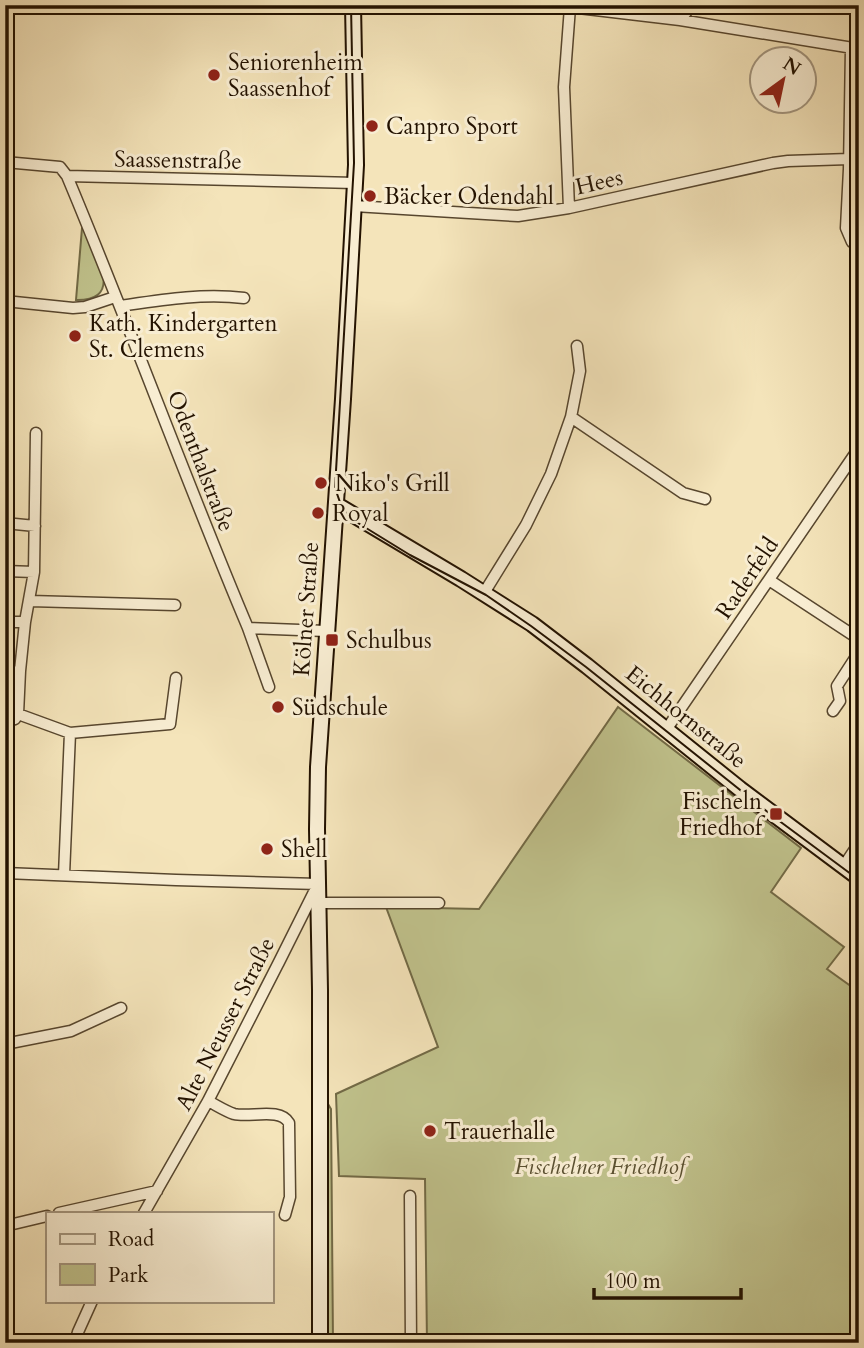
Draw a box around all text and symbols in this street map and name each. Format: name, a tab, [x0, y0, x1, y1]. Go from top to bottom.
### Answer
north arrow	[748, 46, 818, 116]
place label: Seniorenheim Saassenhof	[228, 47, 363, 104]
text: N	[778, 51, 806, 82]
marker: Seniorenheim Saassenhof	[206, 67, 222, 83]
place label: Canpro Sport	[386, 111, 518, 142]
marker: Canpro Sport	[364, 118, 380, 134]
street label: Saassenstraße	[114, 143, 242, 177]
street label: Hees	[572, 162, 626, 202]
place label: Bäcker Odendahl	[384, 181, 554, 212]
marker: Bäcker Odendahl	[362, 188, 378, 204]
place label: Kath. Kindergarten St. Clemens	[89, 308, 278, 365]
marker: Kath. Kindergarten St. Clemens	[67, 328, 83, 344]
street label: Odenthalstraße	[160, 386, 242, 536]
place label: Niko's Grill	[335, 468, 450, 499]
marker: Niko's Grill	[313, 475, 329, 491]
place label: Royal	[332, 498, 388, 529]
marker: Royal	[310, 505, 326, 521]
street label: Raderfeld	[708, 530, 786, 625]
street label: Kölner Straße	[286, 541, 326, 677]
place label: Schulbus	[346, 625, 432, 656]
marker: Schulbus	[324, 632, 340, 648]
street label: Eichhornstraße	[619, 658, 753, 776]
place label: Südschule	[292, 692, 388, 723]
marker: Südschule	[270, 699, 286, 715]
place label: Fischeln Friedhof	[679, 786, 766, 843]
marker: Fischeln Friedhof	[768, 806, 784, 822]
place label: Shell	[281, 834, 327, 865]
marker: Shell	[259, 841, 275, 857]
street label: Alte Neusser Straße	[168, 932, 282, 1116]
place label: Trauerhalle	[444, 1116, 555, 1147]
marker: Trauerhalle	[422, 1123, 438, 1139]
park label: Fischelner Friedhof	[514, 1151, 691, 1182]
legend	[46, 1212, 273, 1302]
text: Road	[108, 1225, 154, 1254]
scale bar	[594, 1257, 742, 1301]
text: Park	[108, 1261, 149, 1290]
text: 100 m	[605, 1267, 661, 1296]

